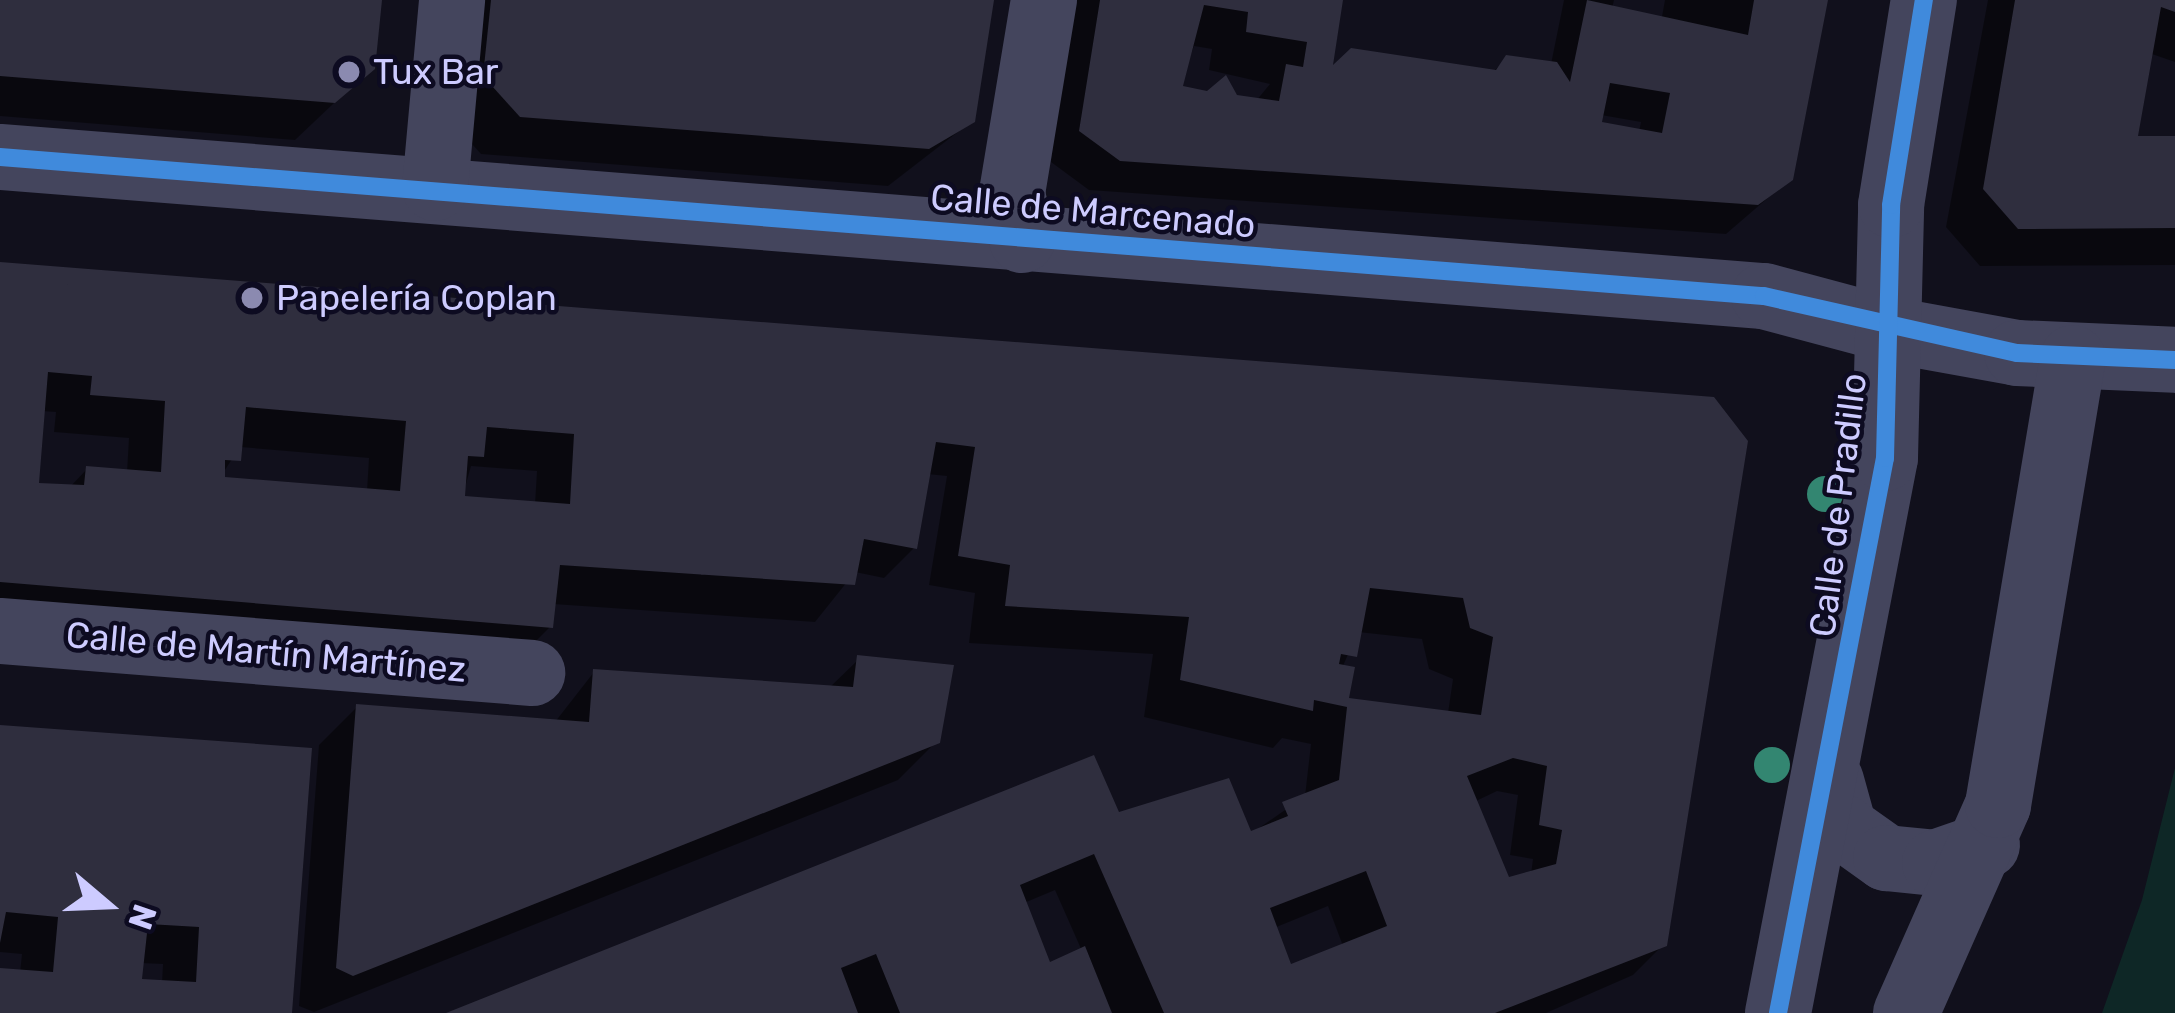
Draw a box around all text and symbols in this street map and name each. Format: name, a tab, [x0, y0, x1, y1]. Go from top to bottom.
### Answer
place label: Tux Bar	[373, 50, 498, 94]
marker: Tux Bar	[336, 59, 362, 85]
street label: Calle de Marcenado	[929, 175, 1257, 247]
place label: Papelería Coplan	[276, 276, 557, 320]
marker: Papelería Coplan	[239, 285, 265, 311]
street label: Calle de Pradillo	[1800, 371, 1876, 639]
street label: Calle de Martín Martínez	[64, 613, 468, 691]
north arrow	[48, 845, 168, 965]
text: N	[120, 899, 165, 934]

